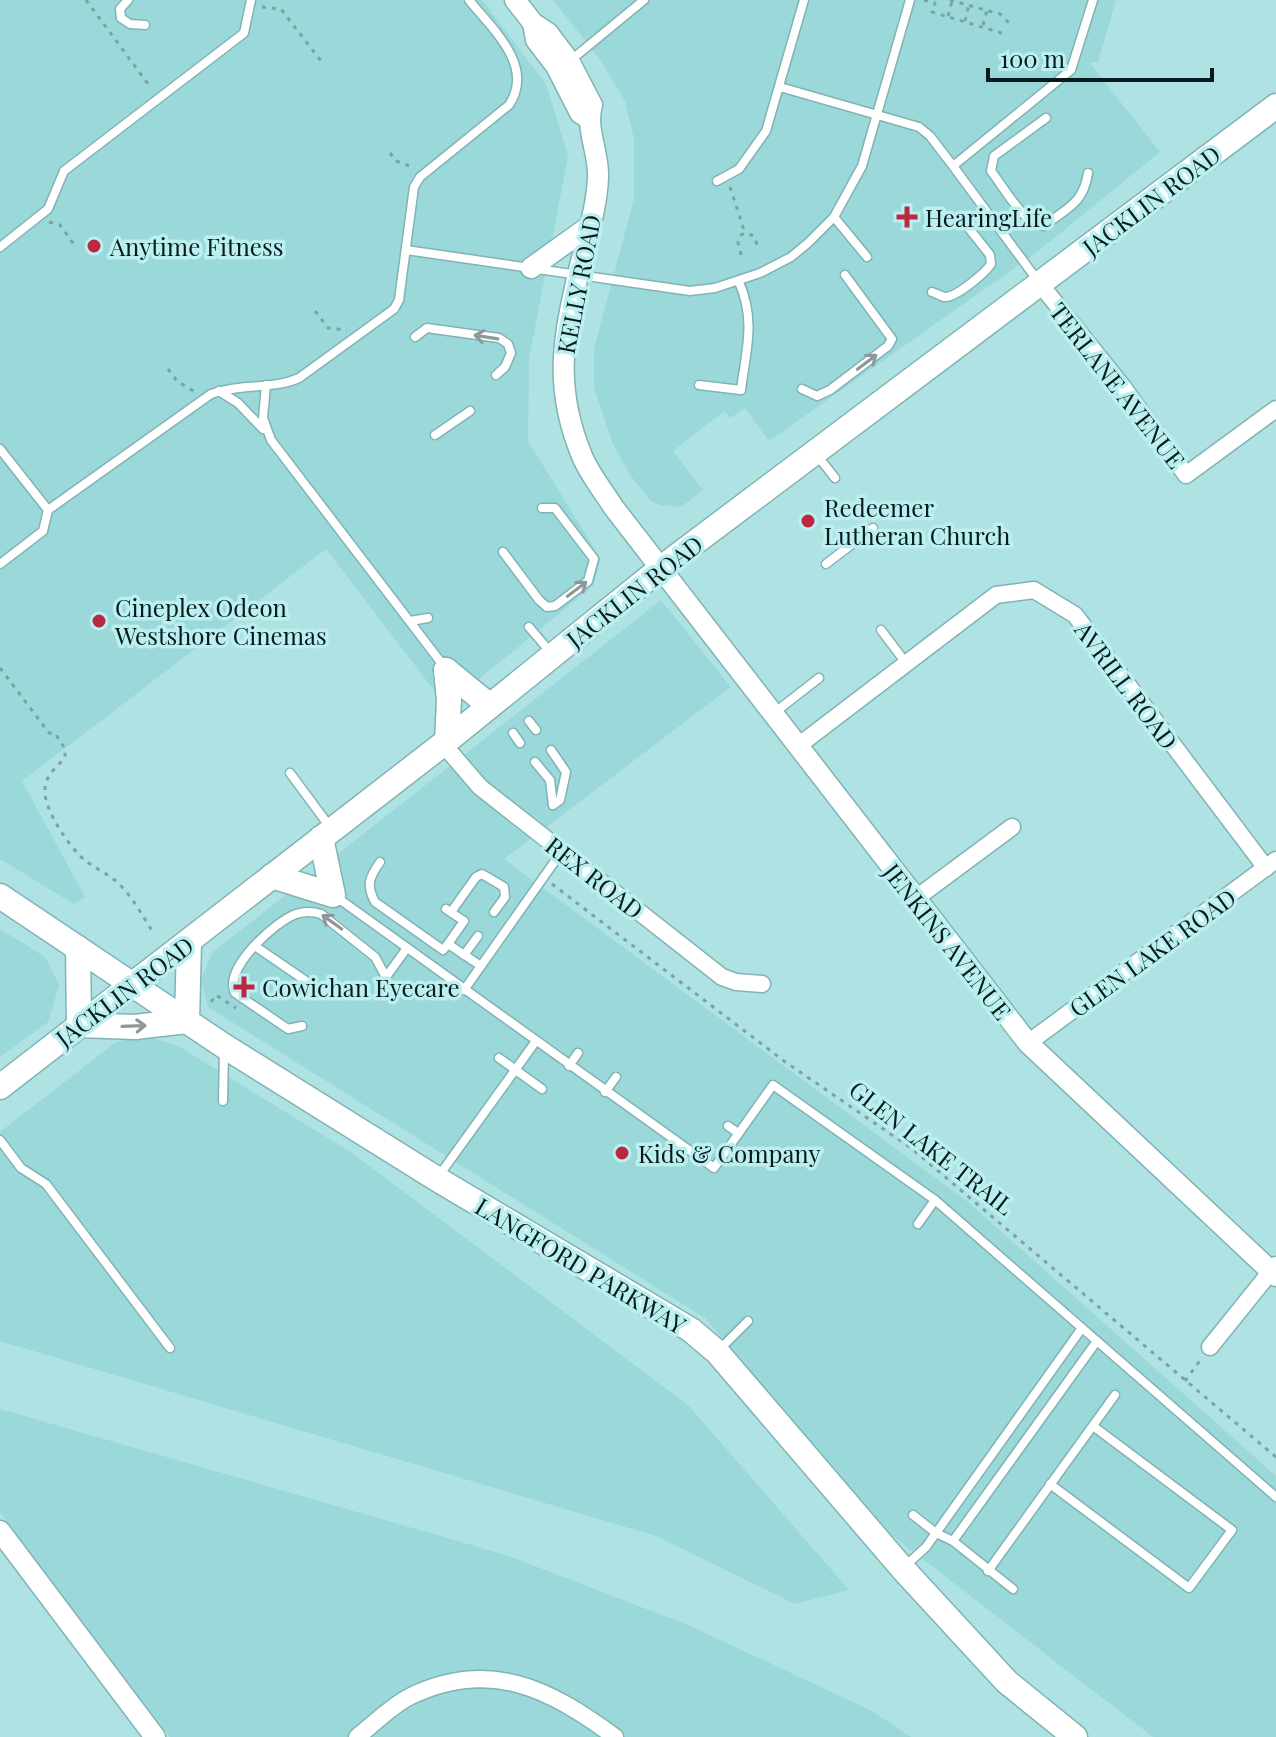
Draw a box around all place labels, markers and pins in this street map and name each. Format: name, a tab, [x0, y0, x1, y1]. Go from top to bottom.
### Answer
place label: HearingLife	[925, 201, 1052, 233]
marker: HearingLife	[896, 206, 918, 228]
place label: Anytime Fitness	[109, 230, 283, 262]
marker: Anytime Fitness	[85, 237, 103, 255]
place label: Redeemer Lutheran Church	[824, 491, 1010, 551]
marker: Redeemer Lutheran Church	[799, 512, 817, 530]
place label: Cineplex Odeon Westshore Cinemas	[114, 591, 327, 651]
marker: Cineplex Odeon Westshore Cinemas	[90, 612, 108, 630]
place label: Cowichan Eyecare	[262, 971, 460, 1003]
marker: Cowichan Eyecare	[233, 976, 255, 998]
place label: Kids & Company	[638, 1137, 821, 1169]
marker: Kids & Company	[613, 1144, 631, 1162]

